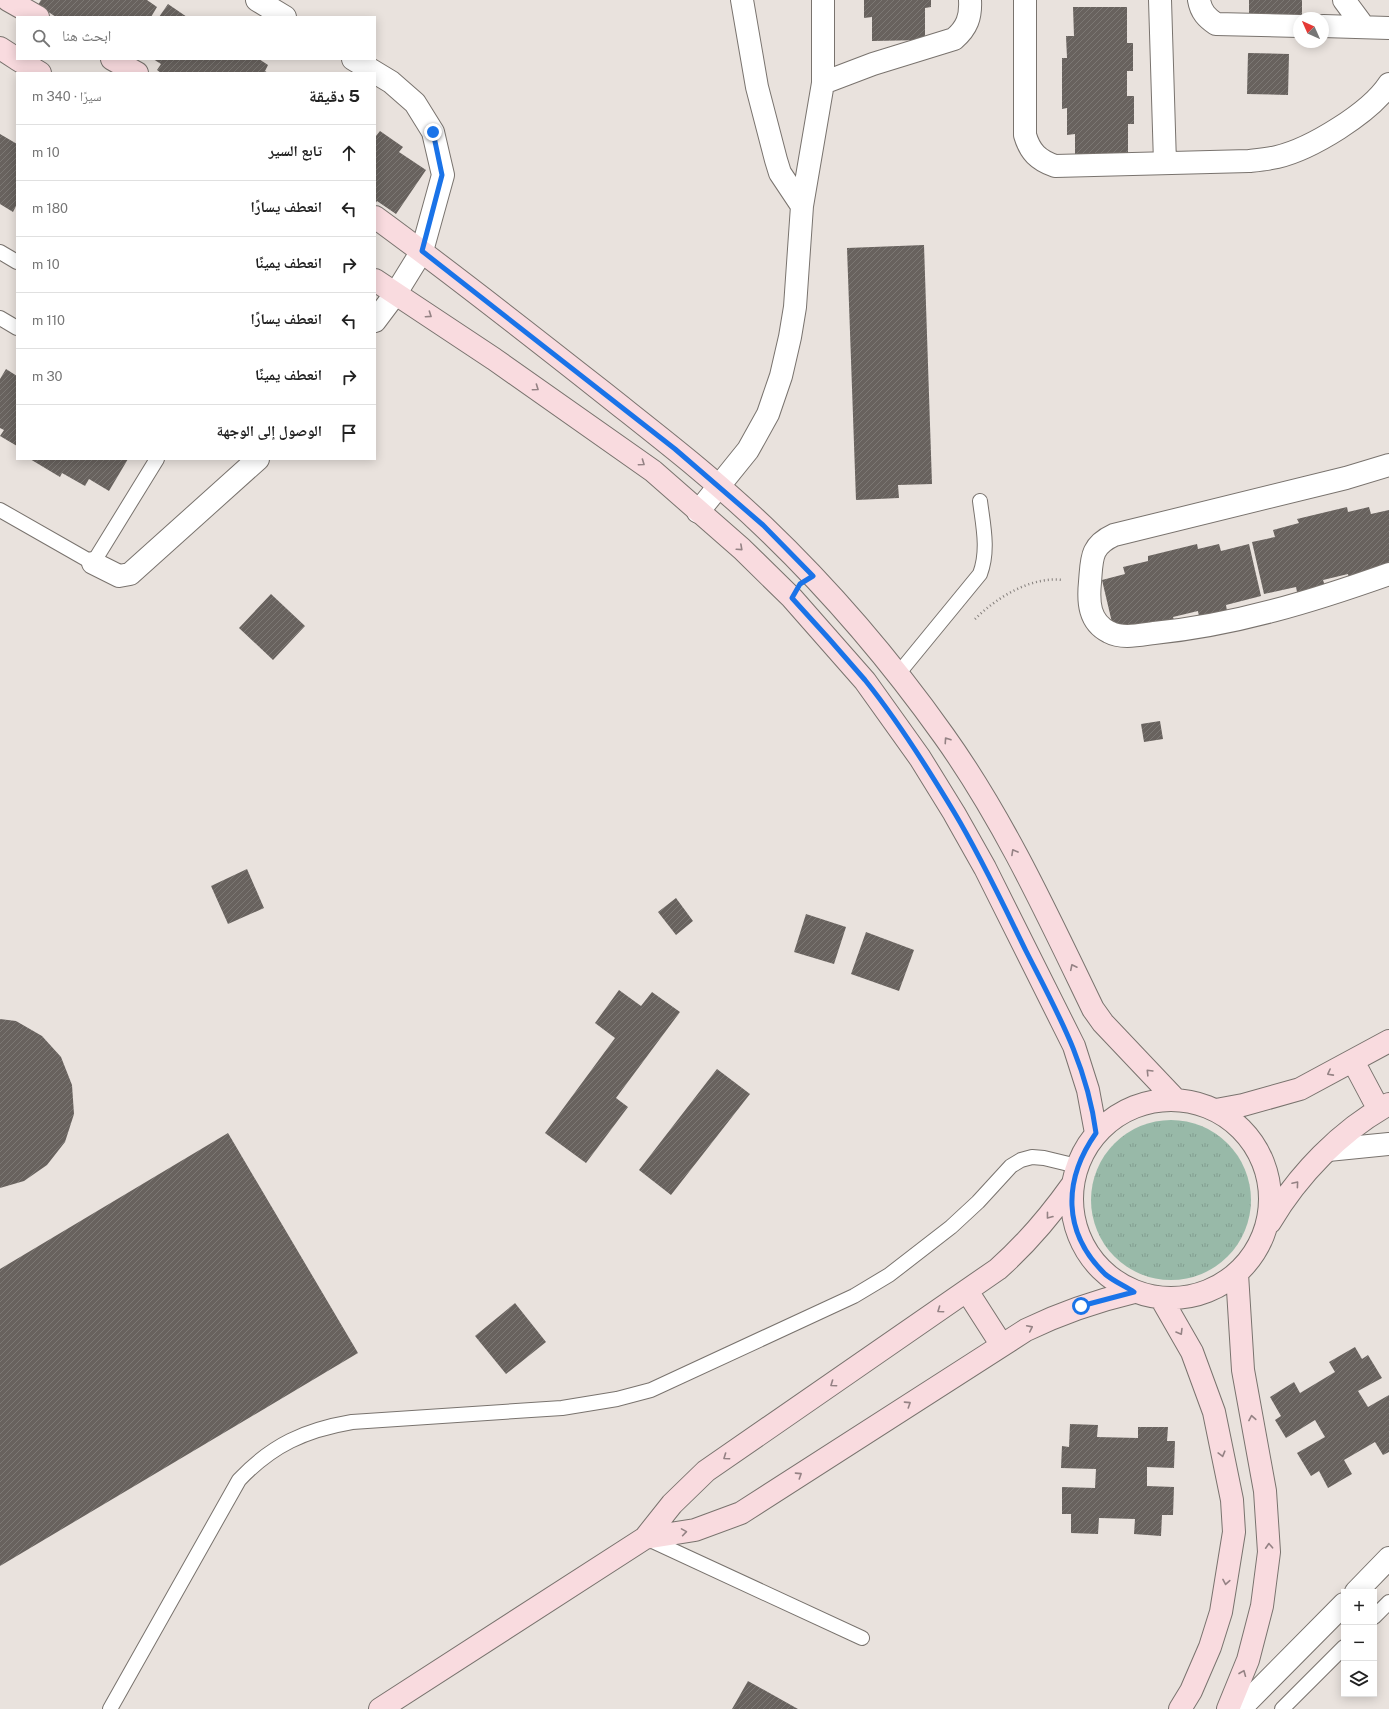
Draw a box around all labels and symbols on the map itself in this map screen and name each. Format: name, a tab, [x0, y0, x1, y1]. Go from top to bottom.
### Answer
north arrow	[1293, 12, 1329, 48]
route end	[424, 123, 442, 141]
one-way arrow	[424, 310, 431, 317]
one-way arrow	[531, 383, 538, 390]
one-way arrow	[638, 459, 645, 466]
one-way arrow	[735, 544, 743, 551]
one-way arrow	[944, 737, 952, 744]
one-way arrow	[1011, 849, 1019, 856]
one-way arrow	[1070, 964, 1078, 972]
one-way arrow	[1327, 1068, 1334, 1076]
one-way arrow	[1146, 1069, 1154, 1077]
one-way arrow	[1292, 1182, 1299, 1189]
one-way arrow	[1046, 1212, 1053, 1219]
route start	[1072, 1297, 1090, 1315]
one-way arrow	[938, 1305, 945, 1312]
one-way arrow	[1026, 1325, 1034, 1333]
one-way arrow	[1176, 1328, 1183, 1335]
one-way arrow	[831, 1379, 838, 1386]
one-way arrow	[904, 1402, 911, 1409]
one-way arrow	[1248, 1415, 1257, 1421]
one-way arrow	[1217, 1450, 1226, 1457]
one-way arrow	[724, 1452, 731, 1459]
one-way arrow	[795, 1472, 802, 1480]
one-way arrow	[681, 1528, 687, 1537]
one-way arrow	[1264, 1543, 1273, 1549]
one-way arrow	[1222, 1579, 1231, 1585]
one-way arrow	[1238, 1670, 1246, 1677]

